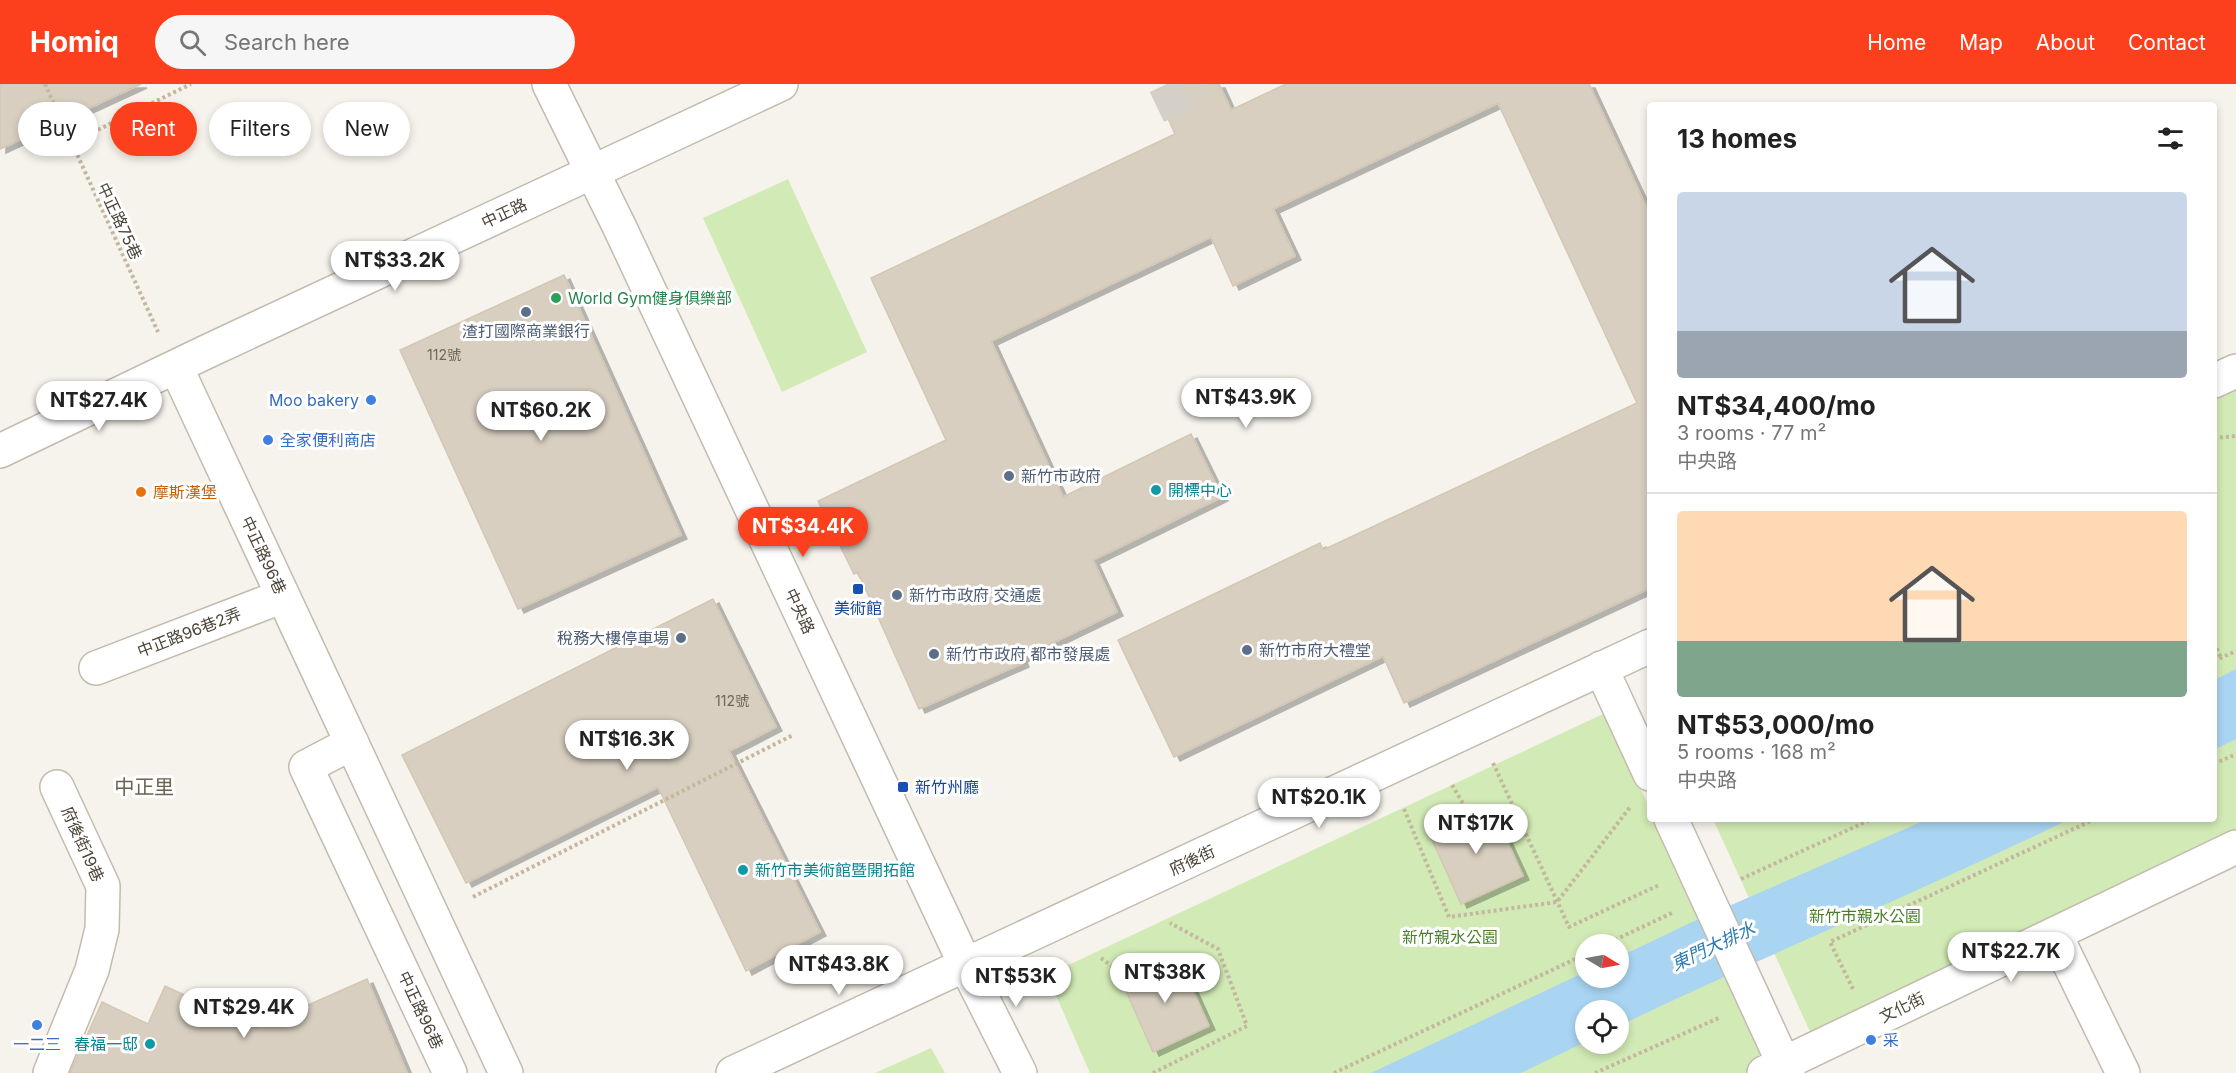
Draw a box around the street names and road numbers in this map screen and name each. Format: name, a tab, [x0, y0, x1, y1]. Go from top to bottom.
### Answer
street label: 中正路75巷	[93, 179, 147, 263]
street label: 中正路	[478, 194, 530, 232]
street label: 中正路96巷	[237, 513, 291, 597]
street label: 中央路	[781, 585, 819, 637]
street label: 中正路96巷2弄	[134, 603, 244, 661]
street label: 府後街19巷	[58, 803, 108, 885]
street label: 府後街	[1166, 841, 1218, 879]
street label: 中正路96巷	[394, 968, 448, 1052]
street label: 文化街	[1876, 987, 1928, 1027]

